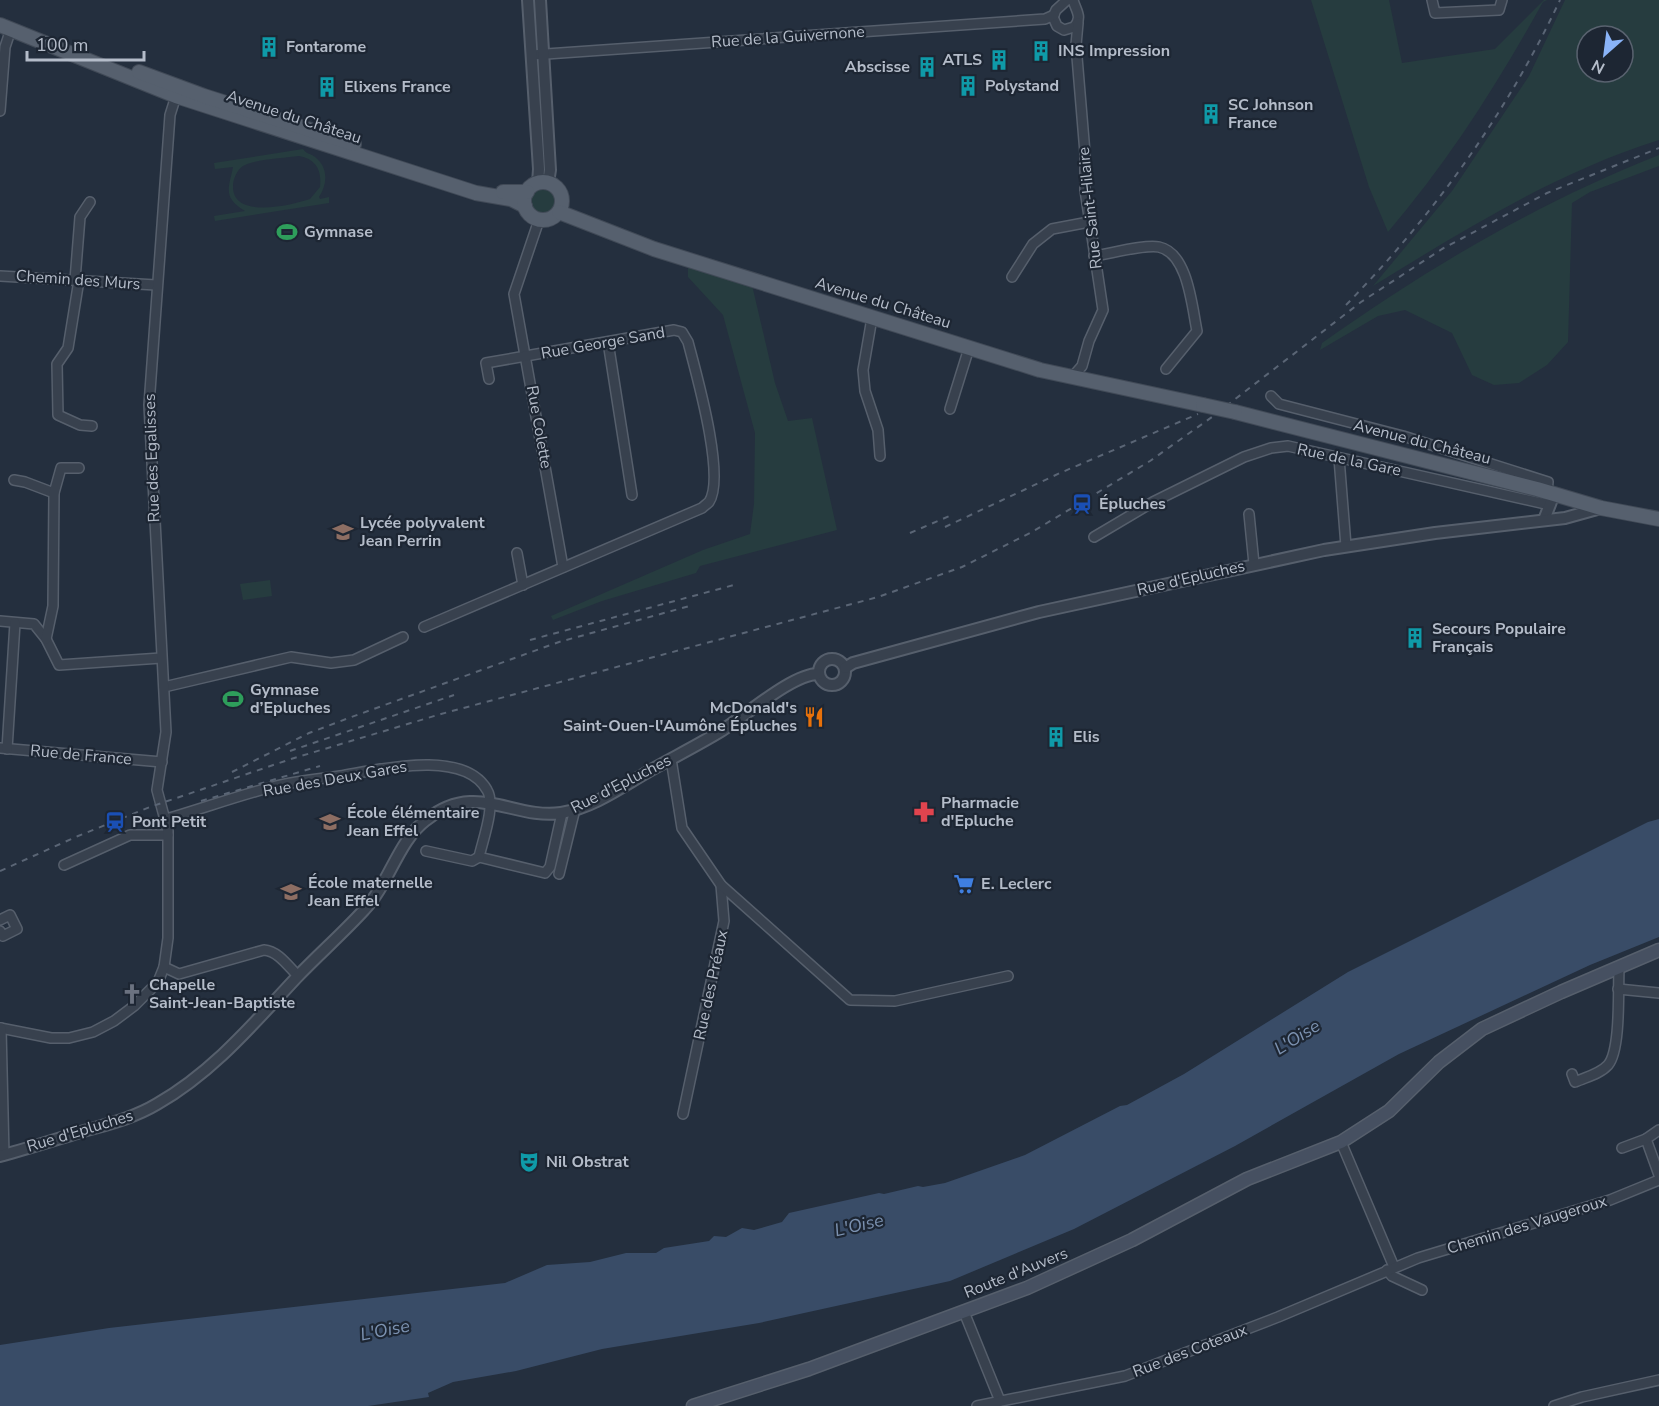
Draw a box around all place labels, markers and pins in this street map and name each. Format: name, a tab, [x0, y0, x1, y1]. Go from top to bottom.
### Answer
building icon: Fontarome	[257, 35, 281, 59]
place label: Fontarome	[286, 36, 367, 58]
building icon: INS Impression	[1029, 39, 1053, 63]
place label: INS Impression	[1058, 40, 1170, 62]
building icon: ATLS	[987, 48, 1011, 72]
place label: ATLS	[943, 49, 982, 71]
building icon: Abscisse	[915, 55, 939, 79]
place label: Abscisse	[845, 56, 910, 78]
building icon: Polystand	[956, 74, 980, 98]
building icon: Elixens France	[315, 75, 339, 99]
place label: Polystand	[985, 75, 1059, 97]
place label: Elixens France	[344, 76, 451, 98]
place label: SC Johnson France	[1228, 94, 1313, 134]
building icon: SC Johnson France	[1199, 102, 1223, 126]
sports icon: Gymnase	[275, 220, 299, 244]
place label: Gymnase	[304, 221, 373, 243]
station icon: Épluches	[1070, 492, 1094, 516]
place label: Épluches	[1099, 493, 1166, 515]
place label: Lycée polyvalent Jean Perrin	[359, 512, 485, 552]
school or university icon: Lycée polyvalent Jean Perrin	[331, 520, 355, 544]
place label: Secours Populaire Français	[1432, 618, 1566, 658]
building icon: Secours Populaire Français	[1403, 626, 1427, 650]
place label: Gymnase d’Epluches	[250, 679, 331, 719]
sports icon: Gymnase d’Epluches	[221, 687, 245, 711]
place label: McDonald's Saint-Ouen-l'Aumône Épluches	[563, 697, 797, 737]
restaurant icon: McDonald's Saint-Ouen-l'Aumône Épluches	[802, 705, 826, 729]
building icon: Elis	[1044, 725, 1068, 749]
place label: Elis	[1073, 726, 1100, 748]
place label: Pharmacie d'Epluche	[941, 792, 1019, 832]
pharmacy icon: Pharmacie d'Epluche	[912, 800, 936, 824]
place label: École élémentaire Jean Effel	[346, 802, 480, 842]
station icon: Pont Petit	[103, 810, 127, 834]
school or university icon: École élémentaire Jean Effel	[318, 810, 342, 834]
place label: Pont Petit	[132, 811, 207, 833]
place label: École maternelle Jean Effel	[307, 872, 433, 912]
supermarket icon: E. Leclerc	[952, 872, 976, 896]
place label: E. Leclerc	[981, 873, 1052, 895]
school or university icon: École maternelle Jean Effel	[279, 880, 303, 904]
place label: Chapelle Saint-Jean-Baptiste	[149, 974, 296, 1014]
church icon: Chapelle Saint-Jean-Baptiste	[120, 982, 144, 1006]
theatre icon: Nil Obstrat	[517, 1150, 541, 1174]
place label: Nil Obstrat	[546, 1151, 629, 1173]

